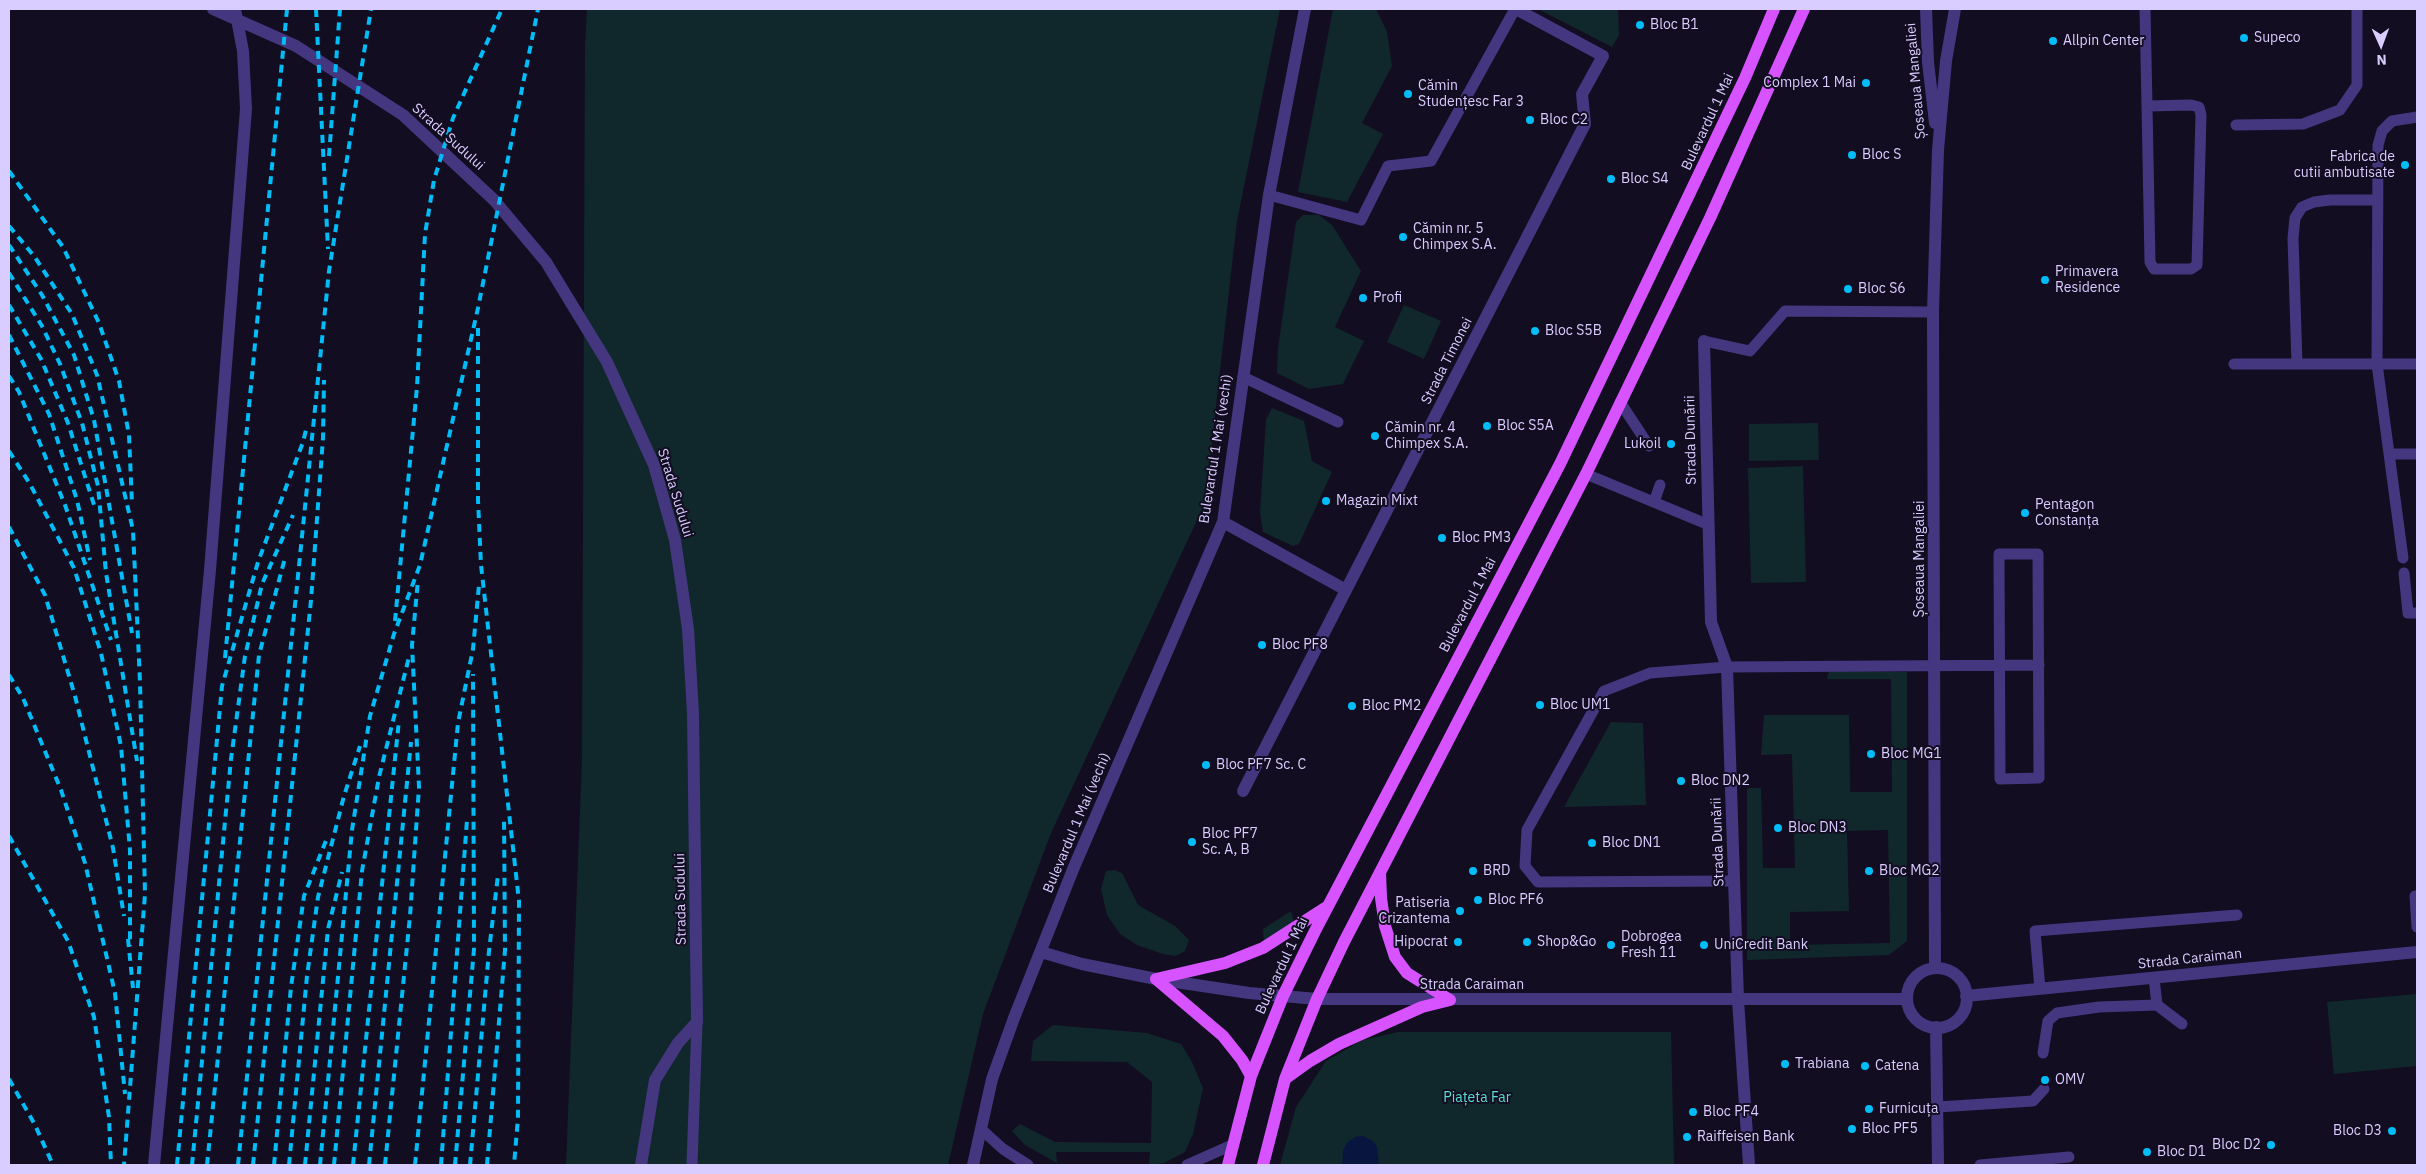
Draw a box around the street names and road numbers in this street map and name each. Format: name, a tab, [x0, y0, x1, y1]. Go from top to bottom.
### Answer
street label: Șoseaua Mangaliei	[1903, 22, 1929, 140]
street label: Bulevardul 1 Mai	[1678, 71, 1738, 173]
street label: Strada Sudului	[408, 100, 488, 174]
street label: Strada Timonei	[1418, 315, 1476, 407]
street label: Bulevardul 1 Mai (vechi)	[1196, 373, 1236, 525]
street label: Strada Dunării	[1682, 395, 1700, 485]
street label: Strada Sudului	[654, 447, 696, 539]
street label: Șoseaua Mangaliei	[1912, 501, 1928, 617]
street label: Bulevardul 1 Mai	[1436, 555, 1500, 655]
street label: Bulevardul 1 Mai (vechi)	[1040, 750, 1114, 896]
street label: Strada Dunării	[1708, 797, 1728, 887]
street label: Strada Sudului	[672, 853, 690, 945]
street label: Bulevardul 1 Mai	[1252, 915, 1312, 1017]
street label: Strada Caraiman	[2137, 945, 2243, 973]
street label: Strada Caraiman	[1420, 977, 1524, 993]

